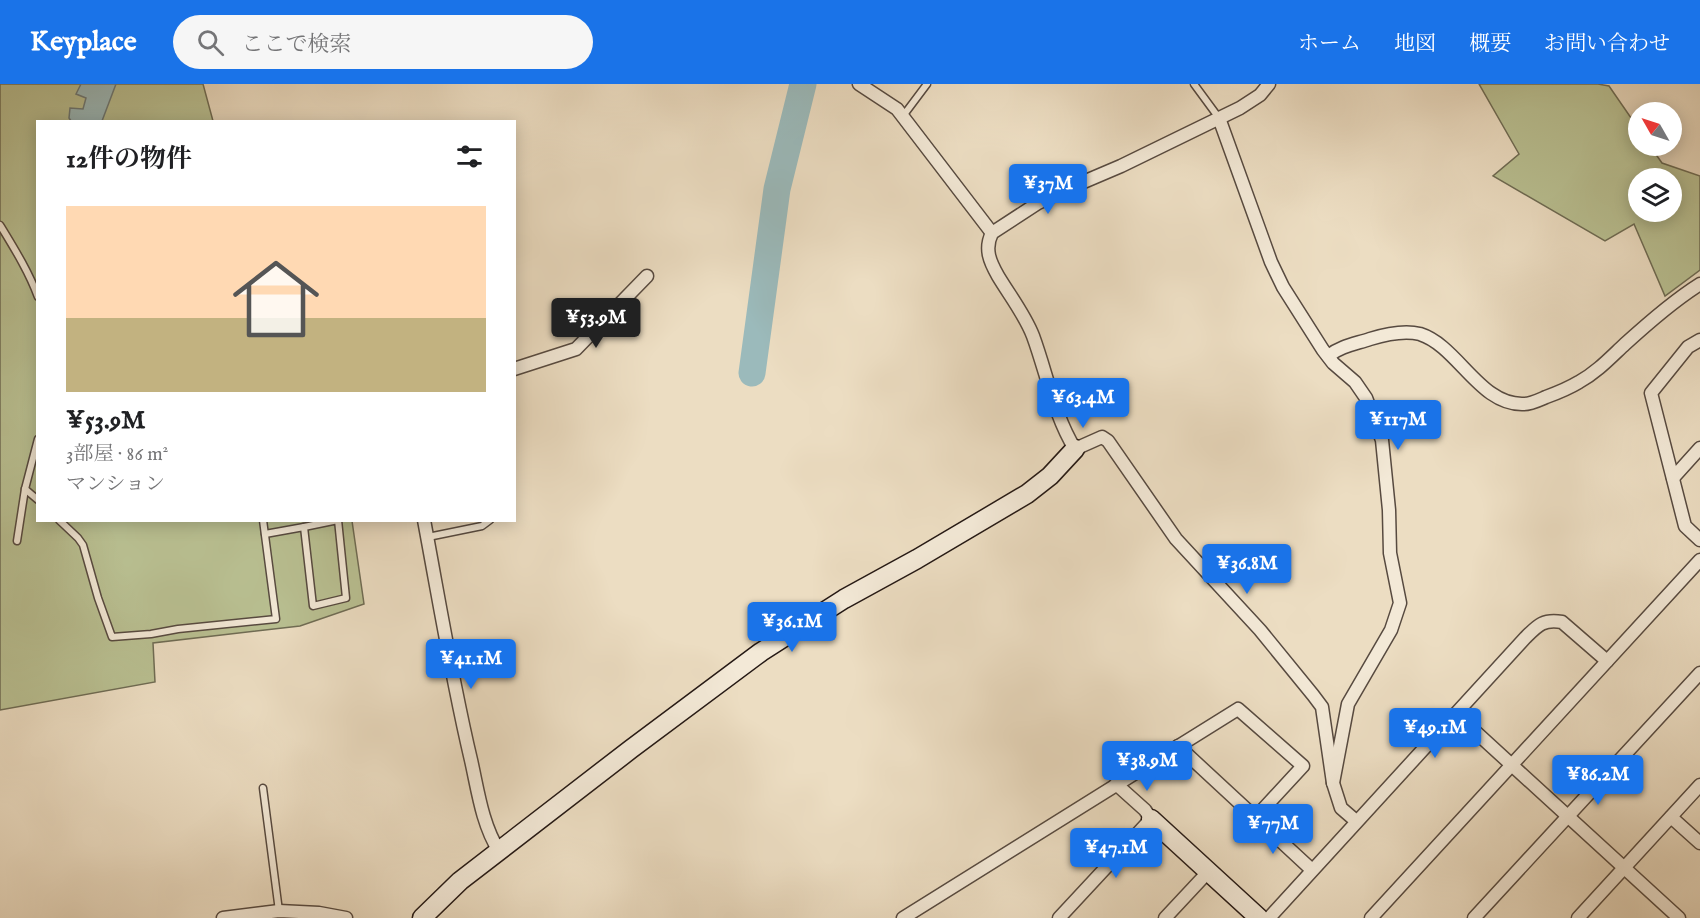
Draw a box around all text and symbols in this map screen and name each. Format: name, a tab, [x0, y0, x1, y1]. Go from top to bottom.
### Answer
search box	[173, 15, 593, 69]
text: Keyplace	[30, 25, 137, 60]
icon: search	[194, 26, 227, 59]
text: ここで検索	[242, 31, 352, 59]
text: ホーム	[1298, 31, 1361, 58]
text: 地図	[1394, 31, 1436, 58]
text: 概要	[1469, 31, 1511, 58]
text: お問い合わせ	[1544, 31, 1670, 58]
north arrow	[1628, 102, 1682, 156]
map controls	[1628, 102, 1682, 222]
icon: filters	[453, 140, 486, 173]
text: 12件の物件	[66, 143, 192, 176]
pin: ¥37M	[1012, 164, 1084, 215]
button: layers	[1628, 168, 1682, 222]
text: ¥37M	[1023, 171, 1073, 196]
icon: home	[222, 245, 330, 353]
pin: ¥53.9M	[547, 298, 645, 349]
text: ¥53.9M	[565, 305, 627, 330]
pin: ¥63.4M	[1034, 378, 1132, 429]
text: ¥63.4M	[1051, 385, 1115, 410]
pin: ¥117M	[1356, 400, 1440, 451]
text: ¥53.9M	[66, 404, 145, 437]
text: ¥117M	[1369, 407, 1427, 432]
text: 3部屋 · 86 m²	[66, 442, 168, 467]
text: マンション	[66, 472, 165, 497]
pin: ¥36.8M	[1198, 544, 1296, 595]
text: ¥36.8M	[1216, 551, 1278, 576]
pin: ¥36.1M	[743, 602, 841, 653]
text: ¥36.1M	[761, 609, 823, 634]
pin: ¥41.1M	[422, 639, 520, 690]
text: ¥41.1M	[440, 646, 502, 671]
pin: ¥49.1M	[1386, 708, 1484, 759]
text: ¥49.1M	[1403, 715, 1467, 740]
pin: ¥38.9M	[1098, 741, 1196, 792]
text: ¥38.9M	[1116, 748, 1178, 773]
pin: ¥86.2M	[1549, 755, 1647, 806]
text: ¥86.2M	[1566, 762, 1630, 787]
pin: ¥77M	[1237, 804, 1309, 855]
text: ¥77M	[1247, 811, 1299, 836]
pin: ¥47.1M	[1067, 828, 1165, 879]
text: ¥47.1M	[1084, 835, 1148, 860]

